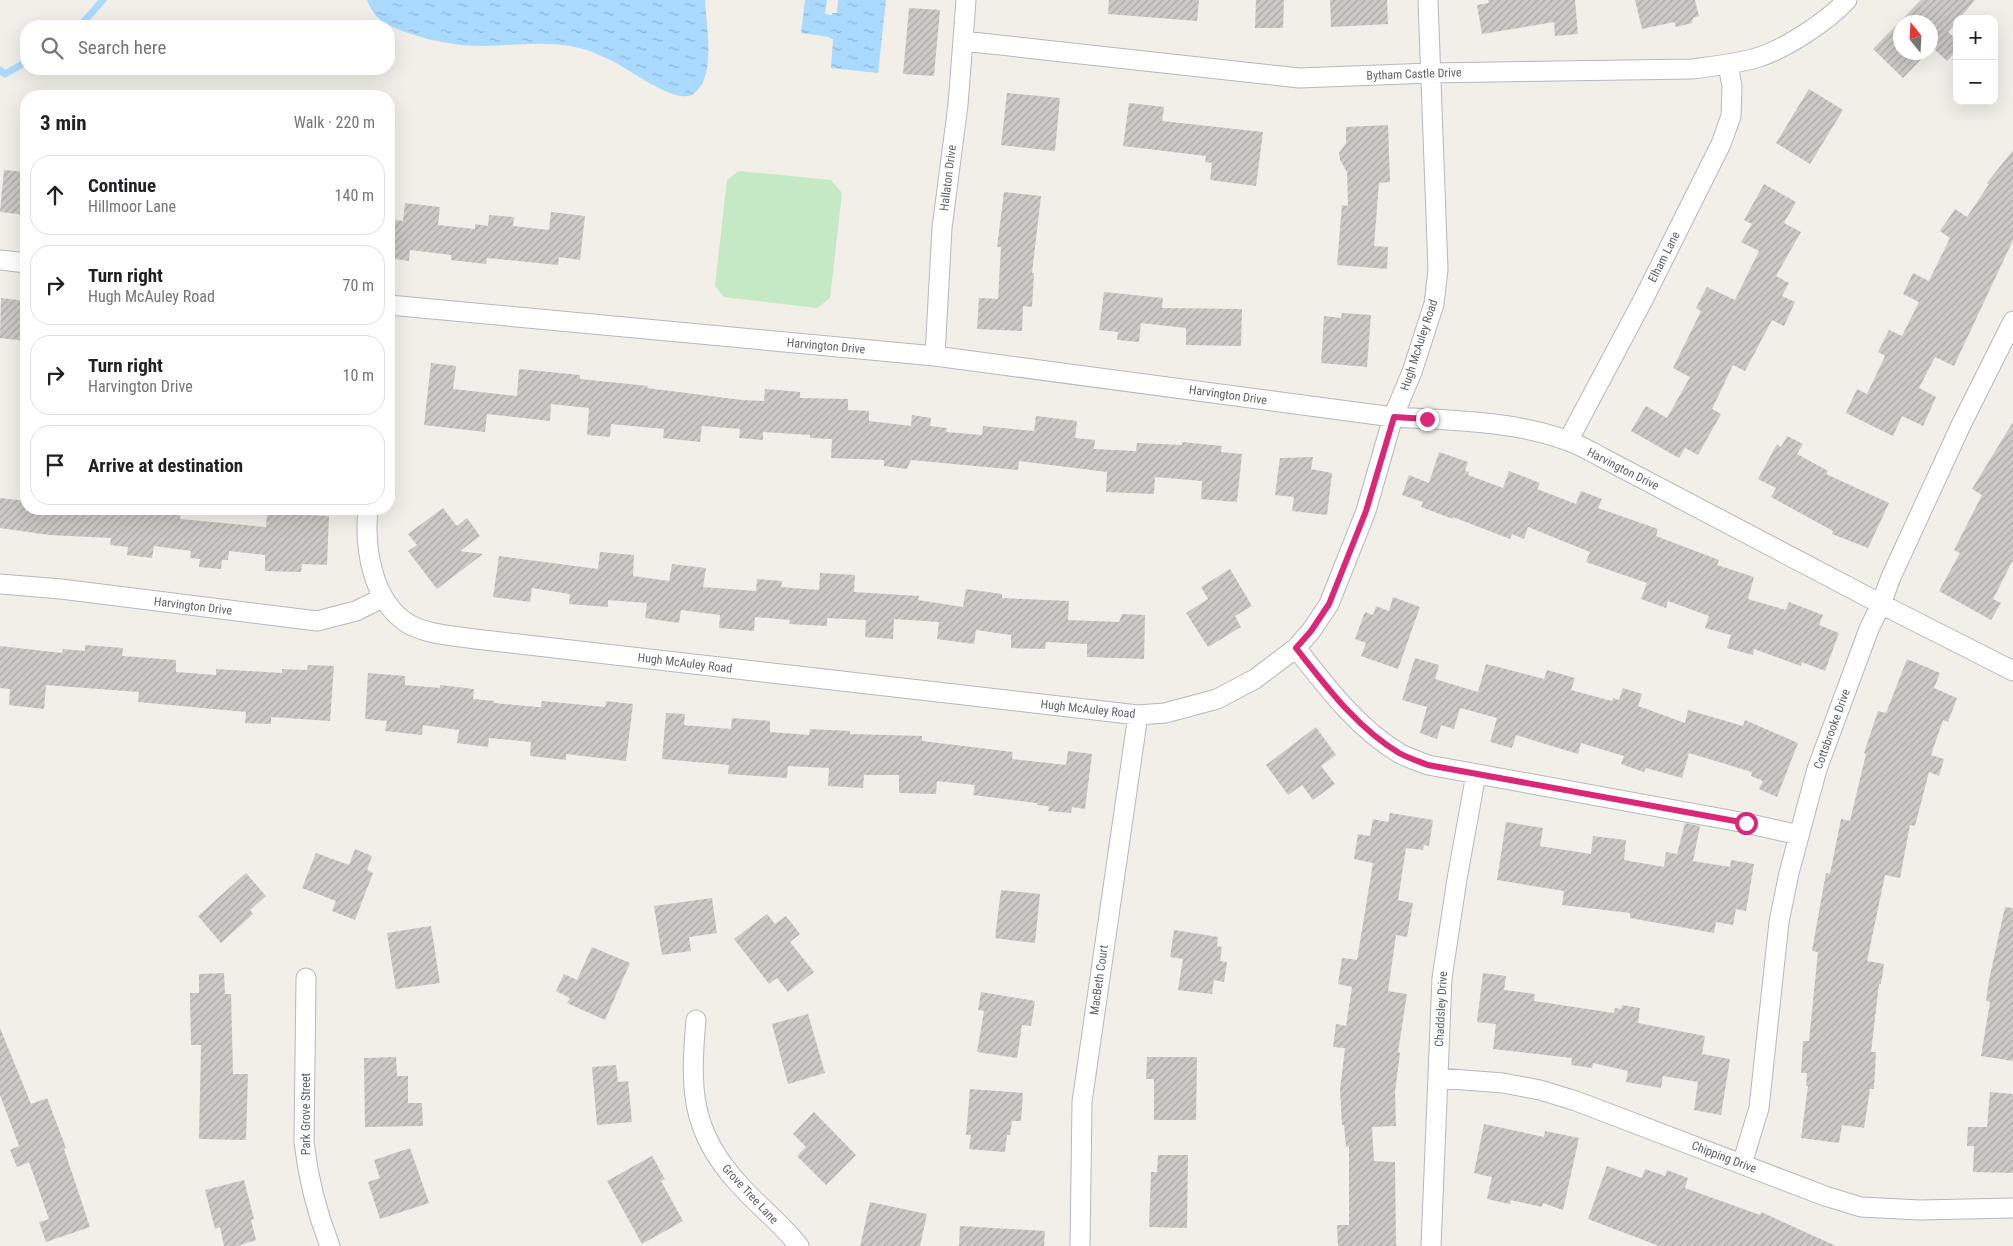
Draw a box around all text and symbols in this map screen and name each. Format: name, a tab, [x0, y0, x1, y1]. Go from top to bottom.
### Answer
north arrow	[1893, 15, 1938, 60]
map controls	[1953, 15, 1998, 105]
button: +	[1953, 15, 1998, 60]
search box	[20, 20, 395, 75]
icon: search	[38, 34, 66, 62]
text: Search here	[78, 36, 166, 59]
button: −	[1953, 60, 1998, 105]
street label: Bytham Castle Drive	[1366, 65, 1462, 83]
text: 3 min	[40, 111, 87, 135]
text: Walk · 220 m	[294, 113, 375, 132]
street label: Hallaton Drive	[937, 144, 959, 212]
text: Continue	[88, 174, 156, 197]
icon: ahead	[41, 181, 69, 209]
text: 140 m	[335, 186, 374, 205]
text: Hillmoor Lane	[88, 197, 176, 216]
street label: Elham Lane	[1645, 229, 1683, 285]
text: Turn right	[88, 264, 163, 287]
icon: right	[41, 271, 69, 299]
text: 70 m	[342, 276, 374, 295]
text: Hugh McAuley Road	[88, 287, 215, 306]
street label: Hugh McAuley Road	[1398, 298, 1440, 392]
street label: Harvington Drive	[786, 336, 866, 356]
text: Turn right	[88, 354, 163, 377]
icon: right	[41, 361, 69, 389]
text: 10 m	[342, 366, 374, 385]
text: Harvington Drive	[88, 377, 193, 396]
street label: Harvington Drive	[1188, 383, 1268, 407]
route end	[1416, 408, 1439, 431]
street label: Harvington Drive	[1585, 445, 1661, 493]
icon: arrive	[41, 451, 69, 479]
text: Arrive at destination	[88, 454, 243, 477]
street label: Harvington Drive	[153, 594, 233, 618]
street label: Hugh McAuley Road	[637, 650, 733, 676]
street label: Cottsbrooke Drive	[1811, 687, 1853, 771]
street label: Hugh McAuley Road	[1040, 697, 1136, 721]
route start	[1735, 812, 1758, 835]
street label: MacBeth Court	[1087, 944, 1111, 1016]
street label: Chaddsley Drive	[1432, 970, 1450, 1047]
street label: Park Grove Street	[299, 1072, 313, 1155]
street label: Chipping Drive	[1690, 1138, 1759, 1176]
street label: Grove Tree Lane	[719, 1161, 781, 1227]

